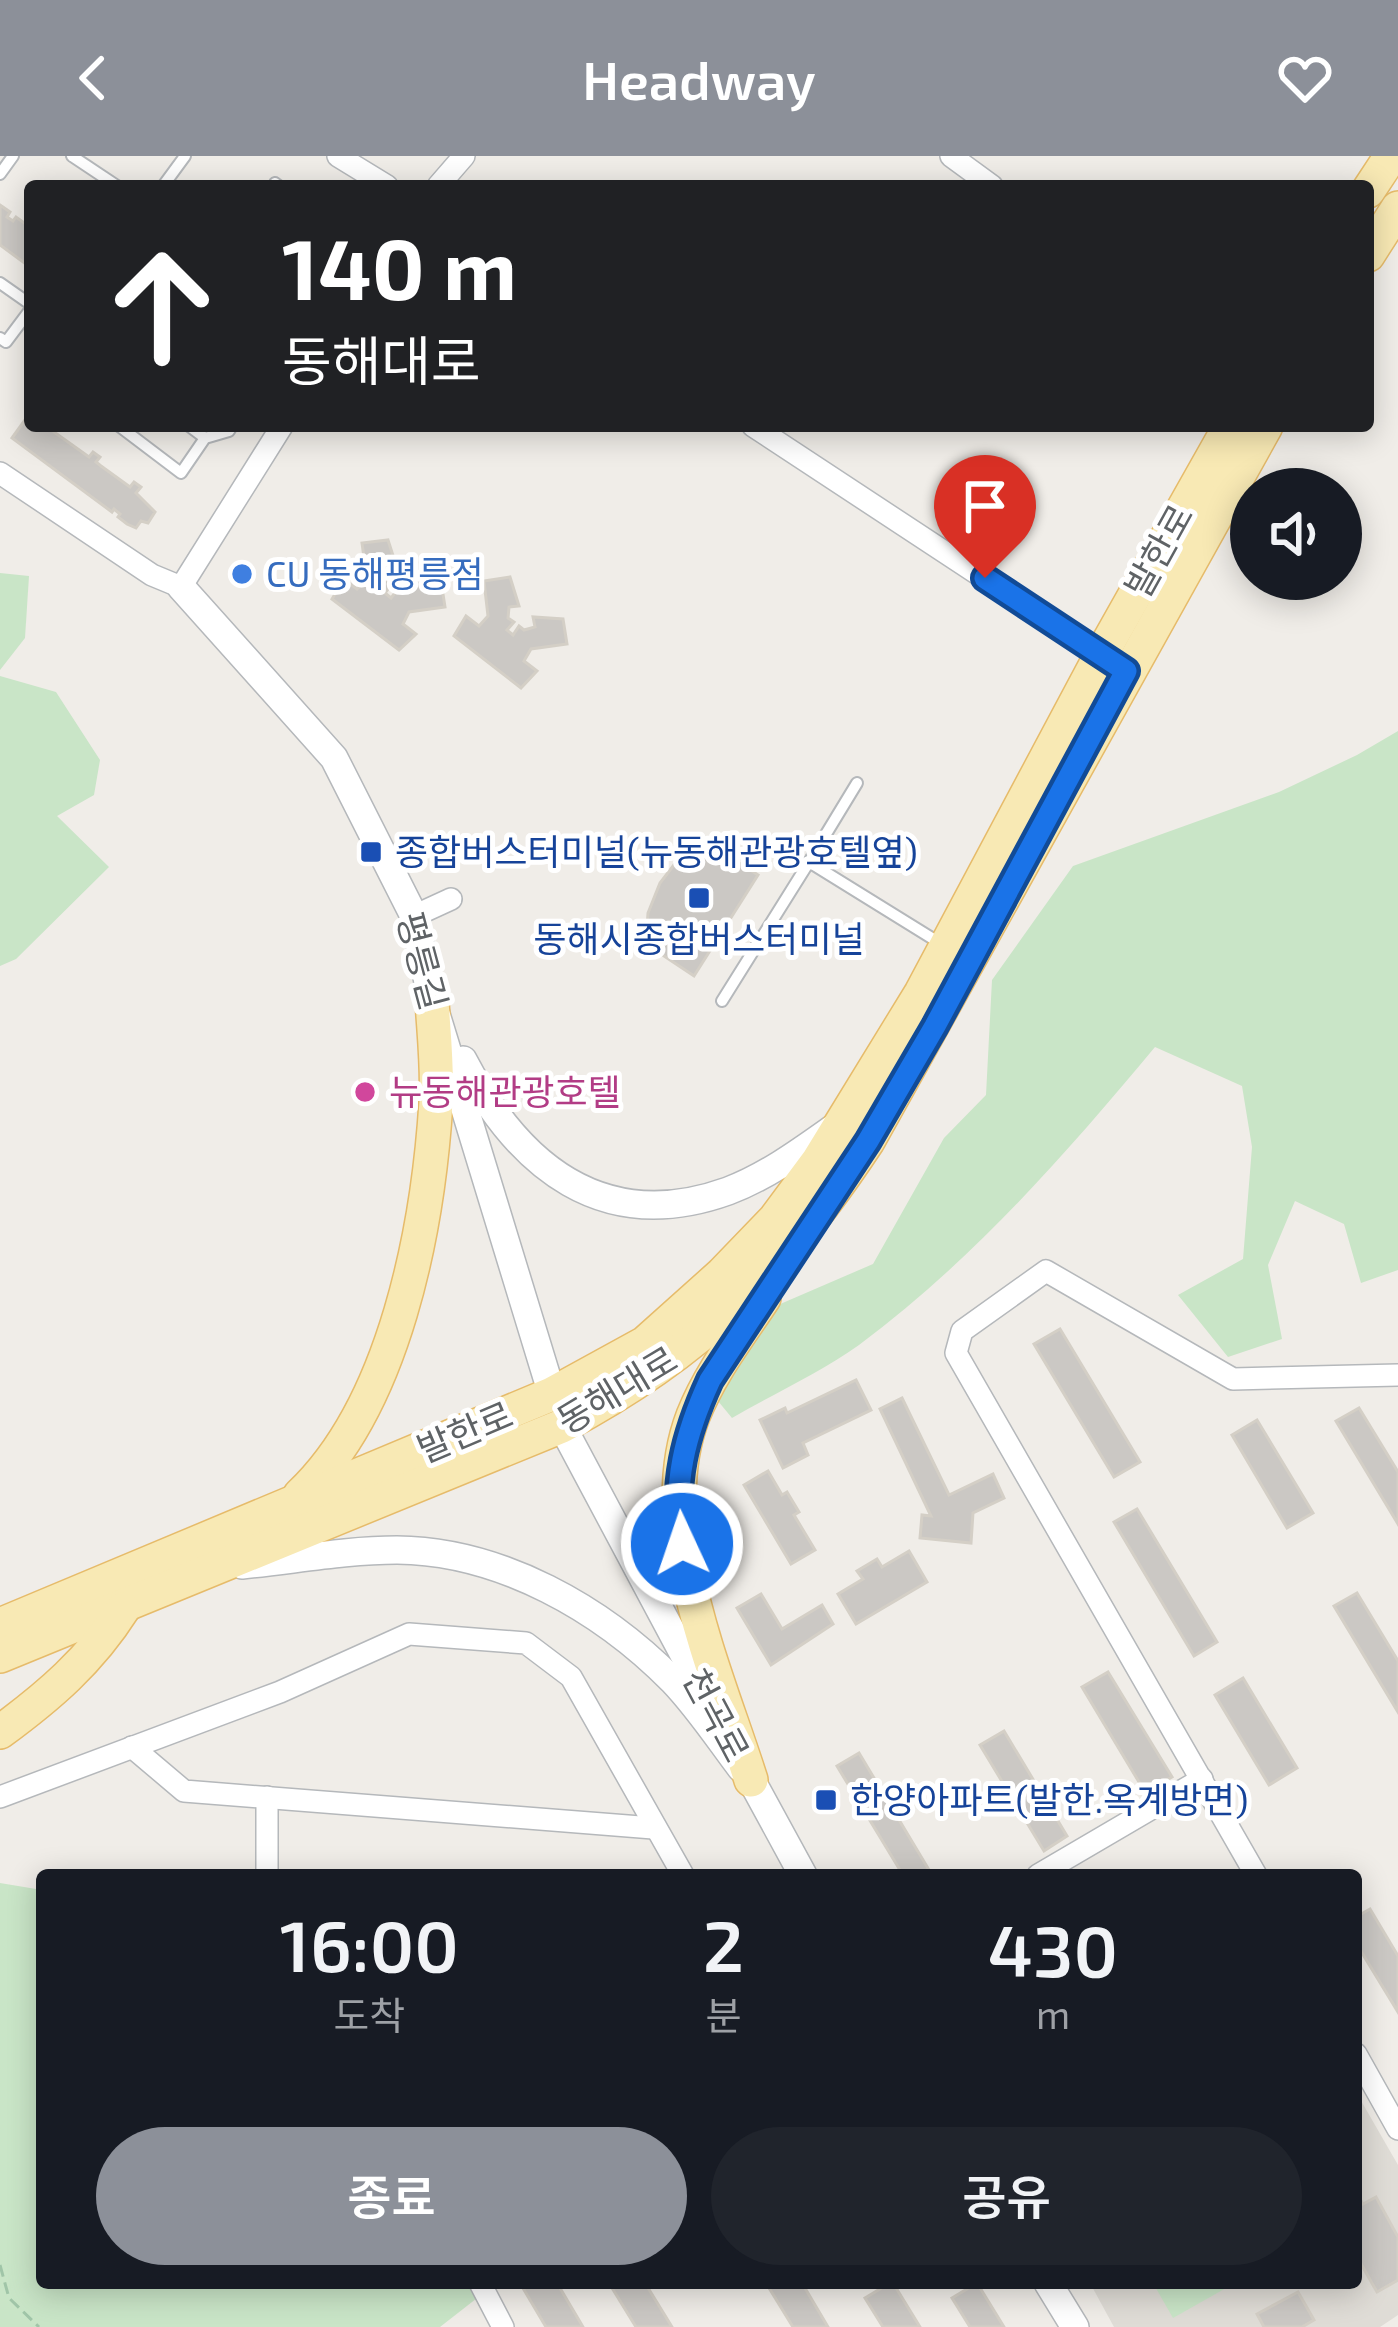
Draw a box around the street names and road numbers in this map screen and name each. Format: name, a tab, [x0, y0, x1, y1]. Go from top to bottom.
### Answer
street label: 발한로	[1115, 496, 1201, 604]
street label: 평릉길	[390, 907, 457, 1014]
street label: 동해대로	[548, 1336, 684, 1441]
street label: 발한로	[410, 1391, 519, 1470]
street label: 천곡로	[675, 1660, 760, 1768]

